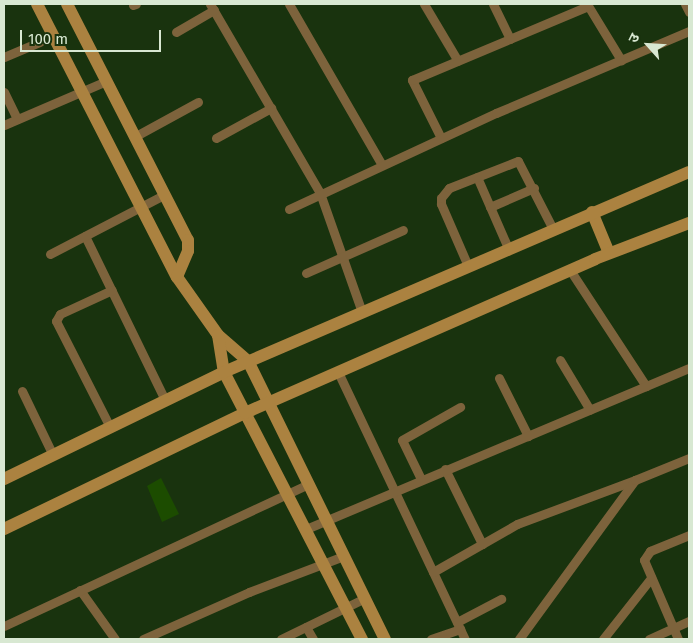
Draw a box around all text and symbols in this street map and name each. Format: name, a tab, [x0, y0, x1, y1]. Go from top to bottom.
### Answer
scale bar	[22, 20, 164, 52]
north arrow	[623, 20, 673, 70]
text: 100 m	[28, 30, 68, 48]
text: उ	[625, 31, 644, 46]

